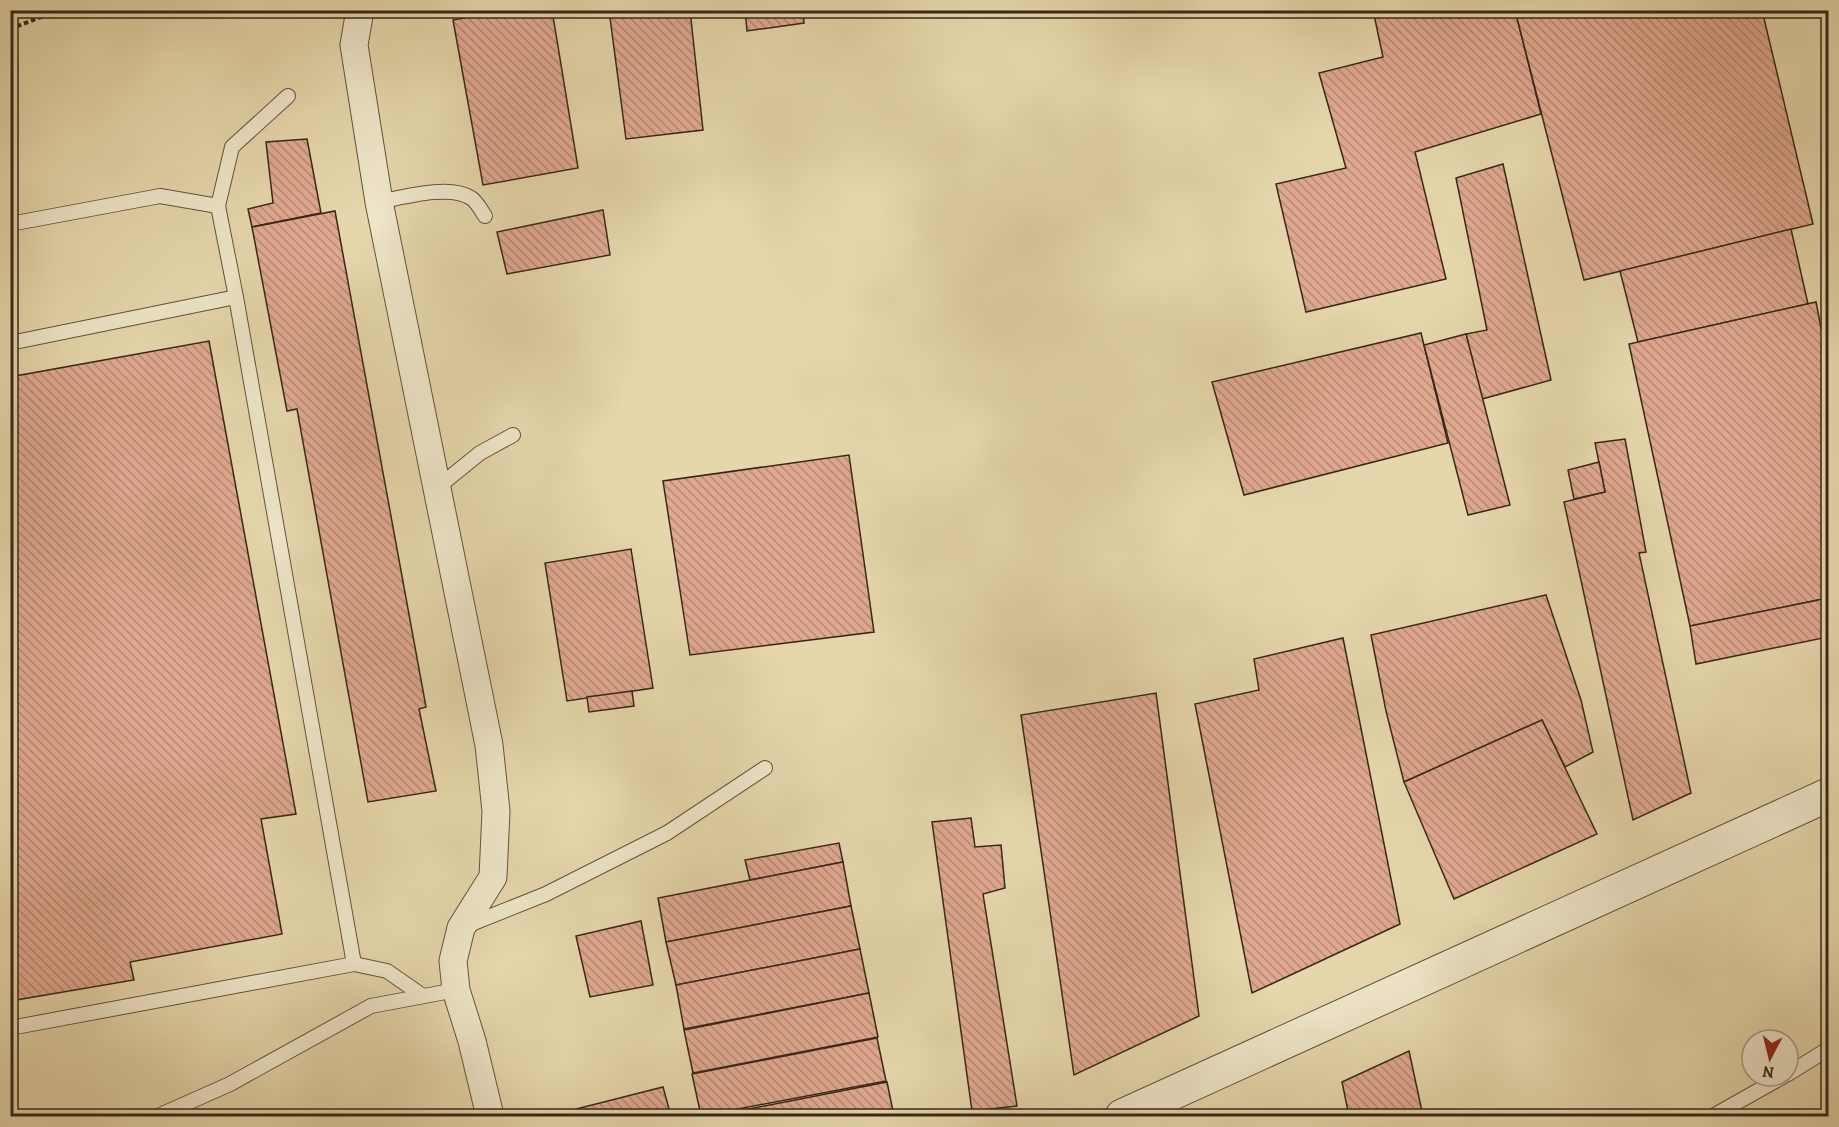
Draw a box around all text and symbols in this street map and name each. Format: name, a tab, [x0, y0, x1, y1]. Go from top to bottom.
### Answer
north arrow	[1740, 1028, 1800, 1088]
text: N	[1761, 1060, 1775, 1084]

